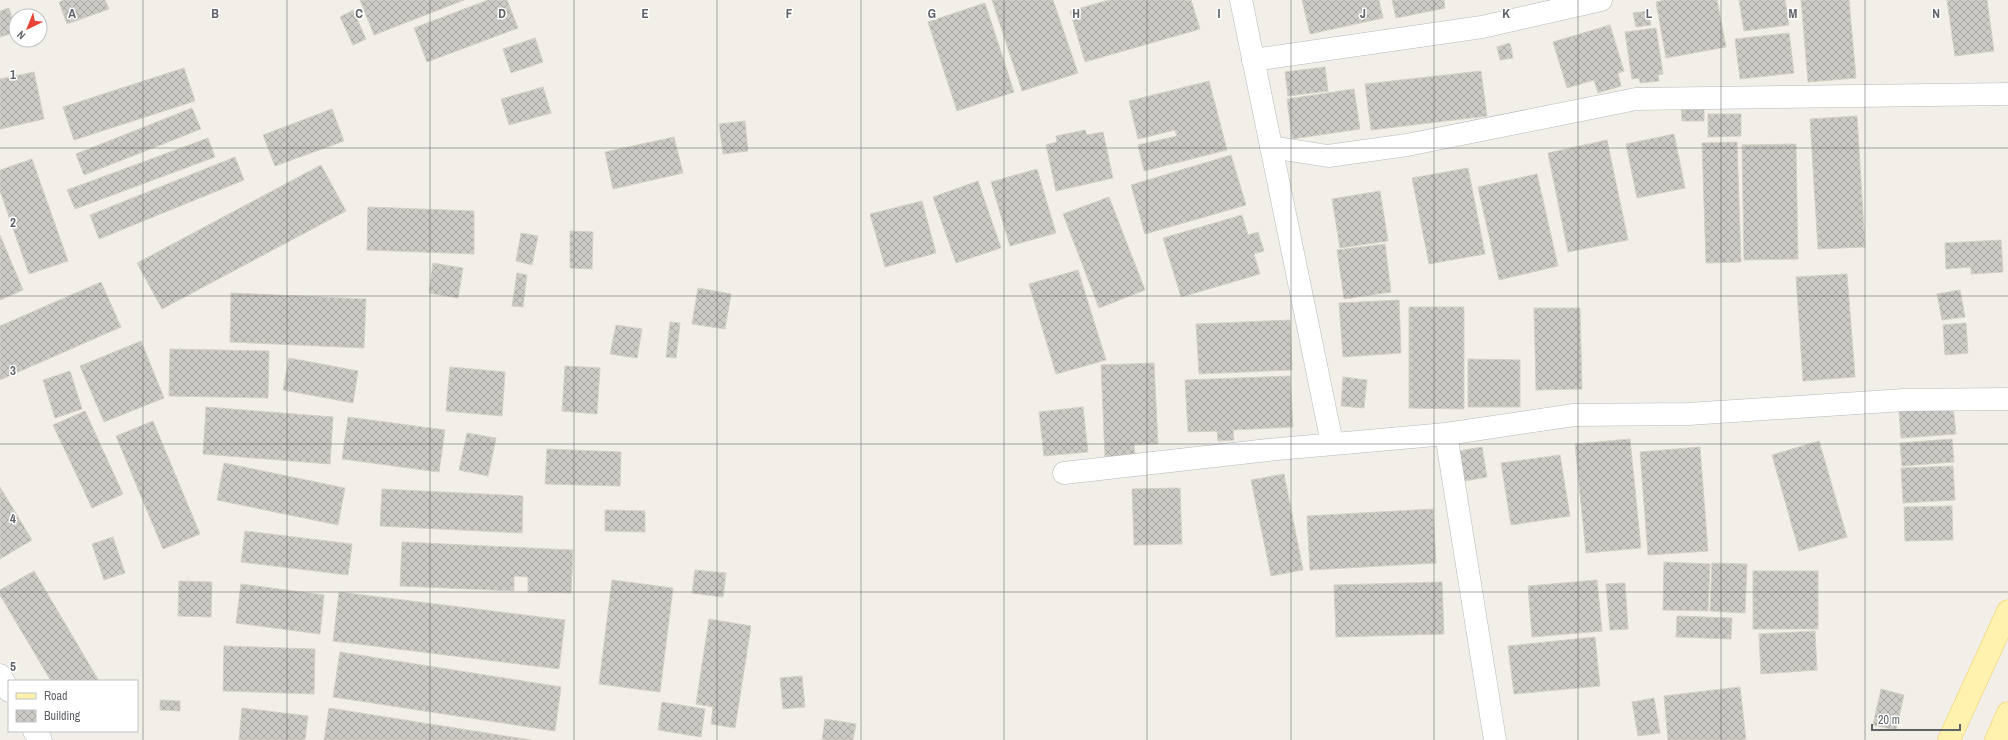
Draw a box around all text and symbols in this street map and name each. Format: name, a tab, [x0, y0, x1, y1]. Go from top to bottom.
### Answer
text: A	[68, 5, 76, 22]
text: B	[211, 5, 219, 22]
text: C	[355, 5, 363, 22]
text: D	[498, 5, 506, 22]
text: E	[641, 5, 649, 22]
text: F	[786, 5, 793, 22]
text: G	[928, 5, 936, 22]
text: H	[1072, 5, 1080, 22]
text: I	[1218, 5, 1221, 22]
text: J	[1360, 5, 1366, 22]
text: K	[1502, 5, 1510, 22]
text: L	[1646, 5, 1653, 22]
text: M	[1789, 5, 1798, 22]
text: N	[1932, 5, 1940, 22]
north arrow	[8, 8, 48, 48]
text: N	[14, 28, 28, 43]
text: 1	[10, 66, 16, 83]
text: 2	[10, 214, 16, 231]
text: 3	[10, 362, 16, 379]
text: 4	[10, 510, 16, 527]
text: 5	[10, 658, 16, 675]
legend	[8, 680, 138, 732]
text: Road	[44, 688, 68, 704]
scale bar	[1872, 706, 1960, 732]
text: Building	[44, 708, 81, 724]
text: 20 m	[1878, 712, 1900, 728]

